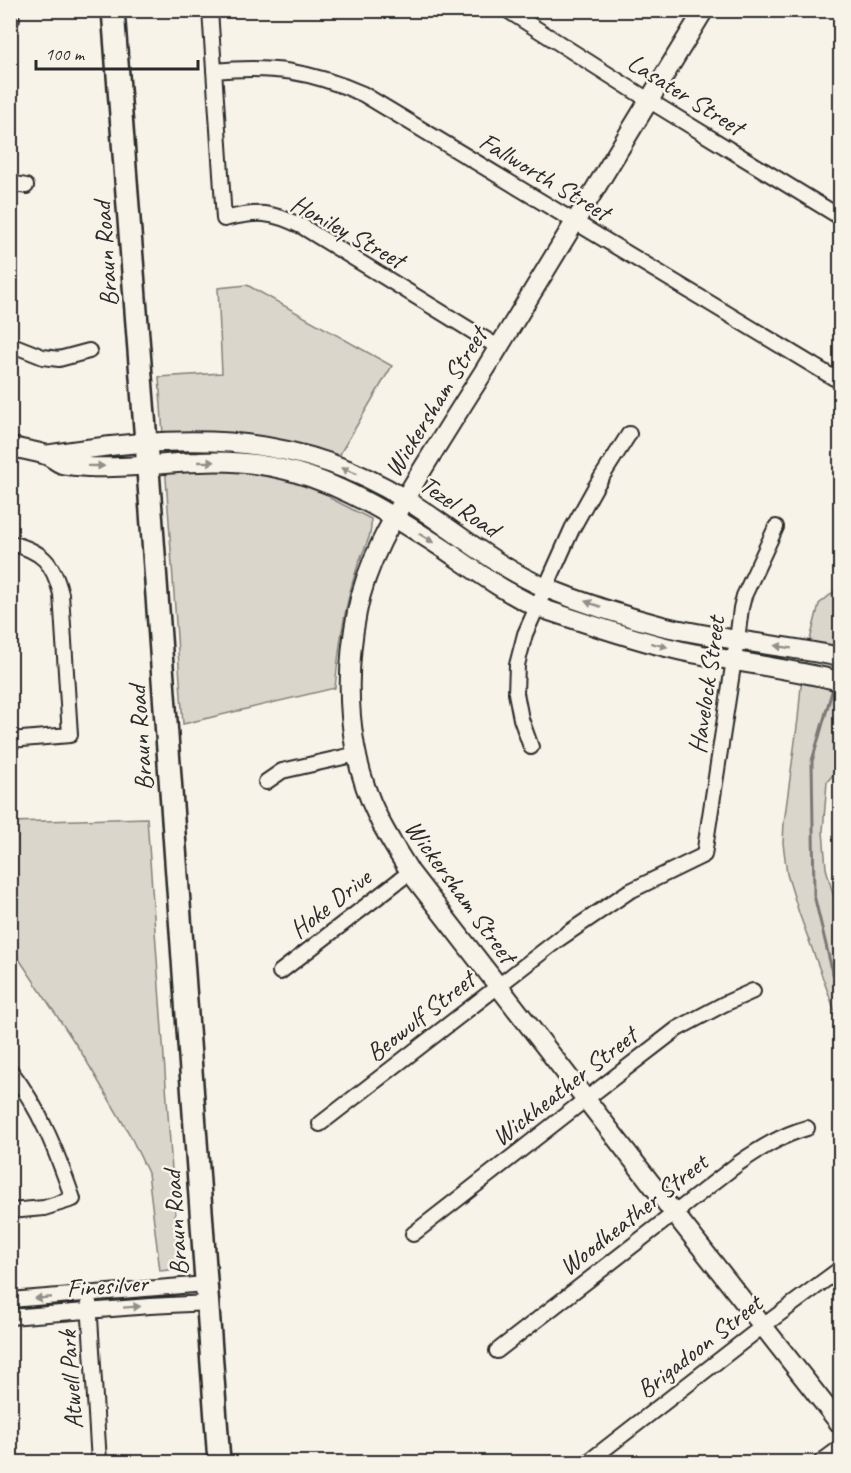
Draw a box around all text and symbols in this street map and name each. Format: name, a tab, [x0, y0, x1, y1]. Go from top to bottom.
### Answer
scale bar	[36, 33, 198, 71]
text: 100 m	[45, 43, 86, 65]
street label: Lasater Street	[621, 46, 753, 145]
street label: Fallworth Street	[473, 125, 619, 230]
street label: Honiley Street	[285, 187, 413, 278]
street label: Braun Road	[85, 196, 126, 308]
street label: Wickersham Street	[376, 319, 496, 483]
one-way arrow	[197, 457, 216, 467]
one-way arrow	[86, 462, 105, 471]
one-way arrow	[340, 466, 358, 476]
street label: Tezel Road	[414, 468, 509, 547]
one-way arrow	[418, 533, 435, 544]
one-way arrow	[584, 599, 602, 608]
street label: Havelock Street	[681, 612, 733, 756]
one-way arrow	[650, 640, 668, 650]
one-way arrow	[773, 642, 792, 651]
street label: Braun Road	[120, 680, 161, 792]
street label: Wickersham Street	[397, 813, 526, 972]
street label: Hoke Drive	[283, 860, 380, 945]
street label: Beowulf Street	[359, 962, 484, 1069]
street label: Wickheather Street	[485, 1017, 646, 1153]
street label: Woodheather Street	[552, 1145, 716, 1283]
street label: Braun Road	[155, 1165, 196, 1277]
street label: Finesilver	[65, 1266, 151, 1305]
street label: Brigadoon Street	[630, 1286, 771, 1406]
one-way arrow	[34, 1293, 53, 1303]
one-way arrow	[122, 1302, 141, 1312]
street label: Atwell Park	[50, 1327, 90, 1430]

